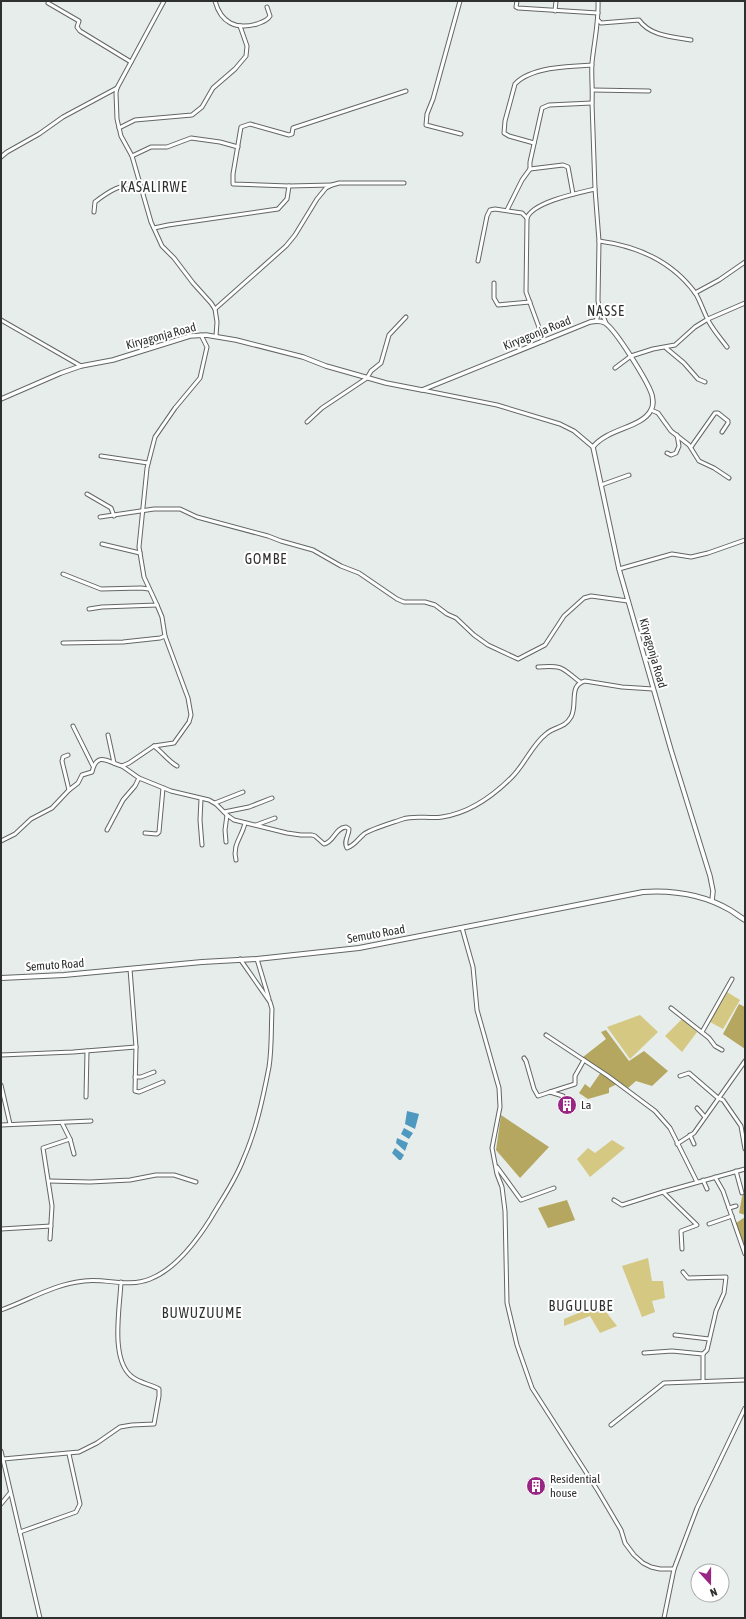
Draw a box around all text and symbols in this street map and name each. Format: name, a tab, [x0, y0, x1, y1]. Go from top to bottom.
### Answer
district label: KASALIRWE	[120, 179, 188, 195]
district label: NASSE	[587, 303, 625, 319]
street label: Kiryagonja Road	[501, 313, 573, 353]
street label: Kiryagonja Road	[124, 320, 198, 352]
district label: GOMBE	[245, 551, 287, 567]
street label: Kiryagonja Road	[636, 617, 670, 689]
street label: Semuto Road	[346, 922, 406, 946]
street label: Semuto Road	[25, 956, 85, 974]
building icon: La	[556, 1094, 578, 1116]
place label: La	[581, 1098, 591, 1112]
district label: BUGULUBE	[549, 1298, 613, 1314]
district label: BUWUZUUME	[162, 1305, 242, 1321]
place label: Residential house	[550, 1472, 601, 1500]
building icon: Residential house	[525, 1475, 547, 1497]
north arrow	[690, 1563, 730, 1603]
text: N	[708, 1586, 719, 1599]

